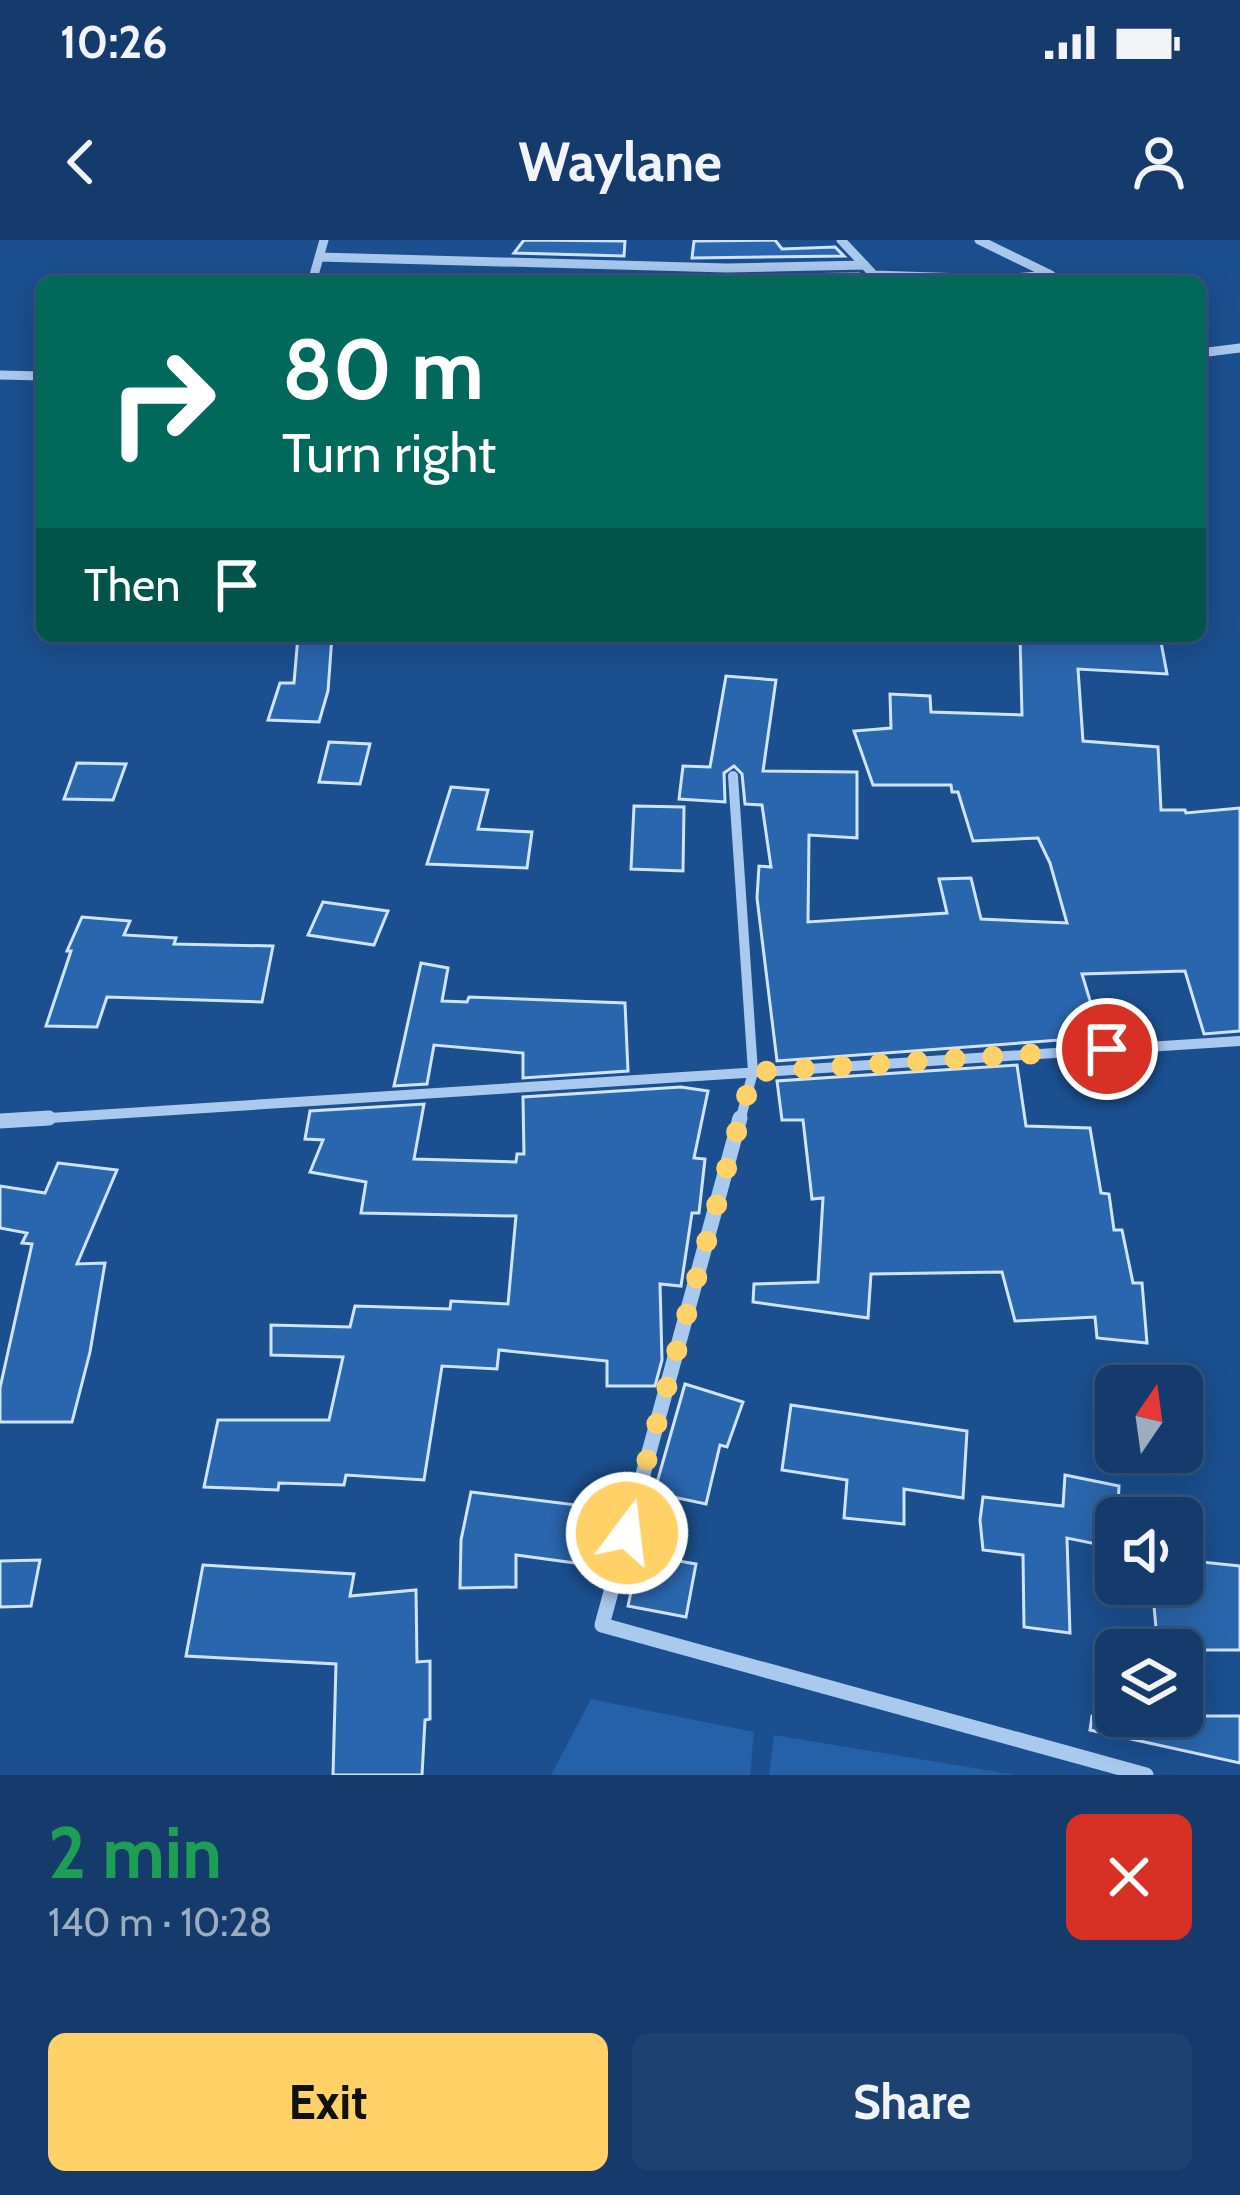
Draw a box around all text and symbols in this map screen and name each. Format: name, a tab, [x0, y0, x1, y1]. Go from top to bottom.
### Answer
text: 10:26	[60, 15, 167, 69]
icon: back	[48, 129, 114, 195]
text: Waylane	[518, 129, 722, 195]
icon: person	[1126, 129, 1192, 195]
text: 80 m	[282, 318, 484, 420]
icon: right	[84, 324, 240, 480]
text: Turn right	[282, 420, 496, 486]
icon: arrive	[204, 552, 270, 618]
text: Then	[84, 558, 180, 612]
pin	[1056, 998, 1158, 1100]
icon: arrive	[1074, 1016, 1140, 1082]
north arrow	[1095, 1365, 1203, 1473]
map controls	[1095, 1365, 1203, 1737]
position arrow	[564, 1470, 690, 1596]
button: sound	[1095, 1497, 1203, 1605]
button: layers	[1095, 1629, 1203, 1737]
text: 2 min	[48, 1809, 222, 1896]
button: close	[1066, 1814, 1192, 1940]
text: 140 m · 10:28	[48, 1898, 272, 1946]
button: Exit	[48, 2033, 608, 2171]
button: Share	[632, 2033, 1192, 2171]

